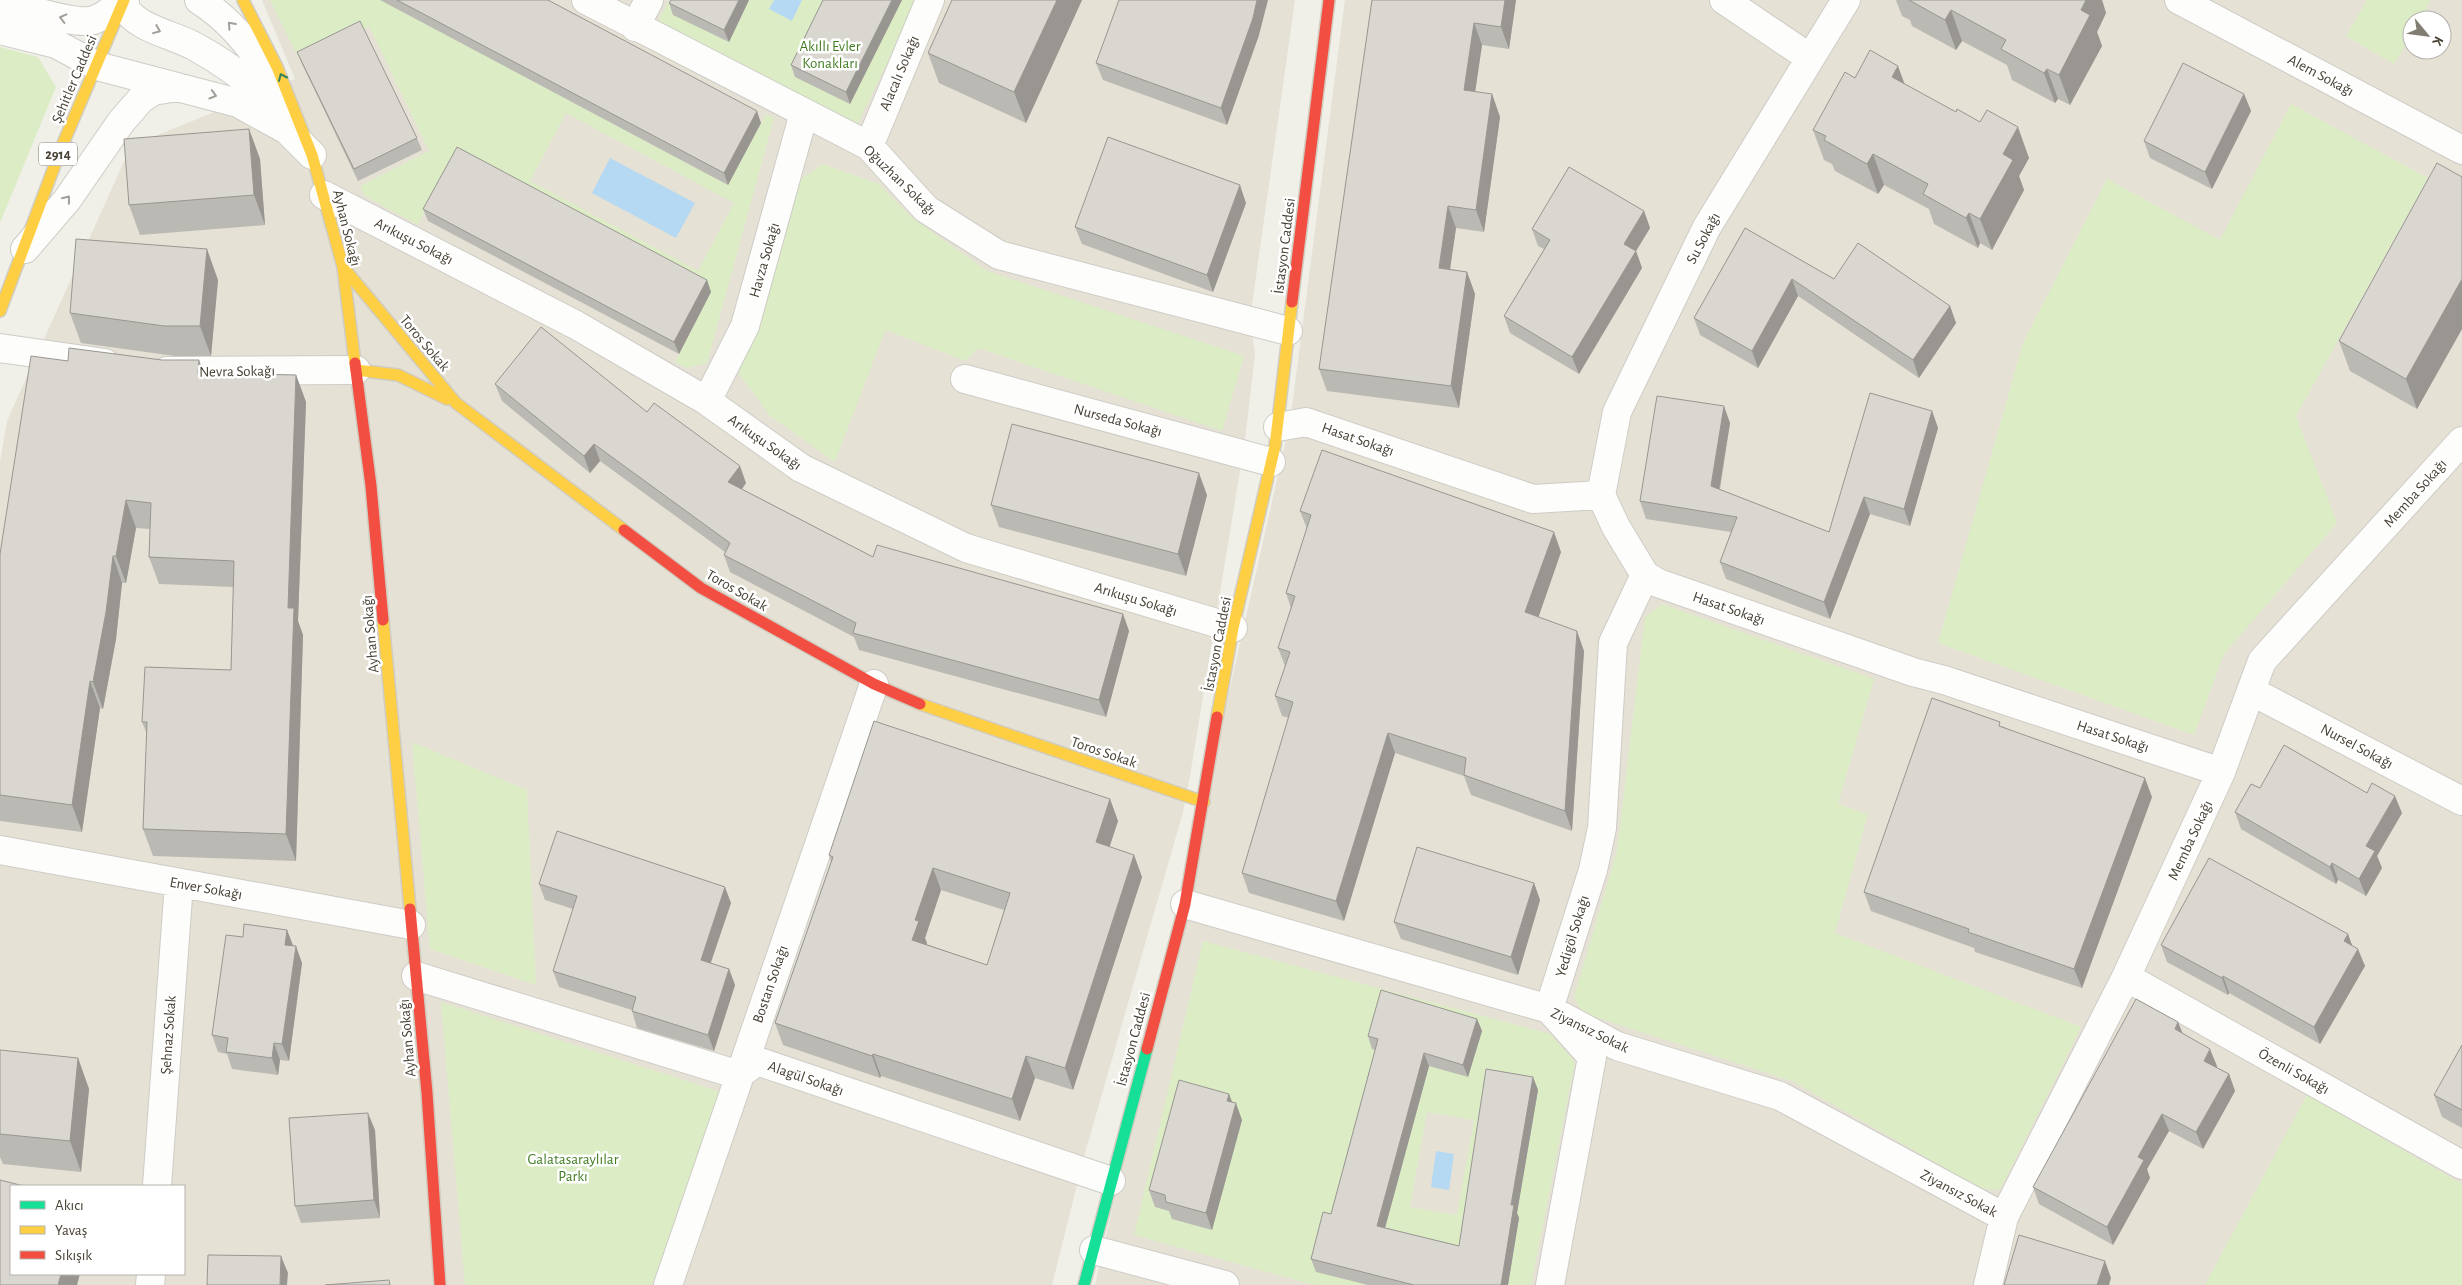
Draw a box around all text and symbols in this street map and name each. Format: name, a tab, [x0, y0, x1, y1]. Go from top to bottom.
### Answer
north arrow	[2402, 10, 2452, 60]
one-way arrow	[59, 13, 68, 24]
one-way arrow	[228, 22, 237, 31]
one-way arrow	[152, 24, 161, 34]
street label: Şehitler Caddesi	[49, 33, 100, 125]
street label: Alacalı Sokağı	[877, 33, 922, 113]
text: K	[2429, 34, 2446, 49]
park label: Akıllı Evler Konakları	[799, 39, 861, 71]
street label: Alem Sokağı	[2285, 52, 2356, 99]
one-way arrow	[277, 73, 288, 82]
one-way arrow	[208, 89, 216, 99]
road number: 2914	[39, 142, 77, 166]
street label: Oğuzhan Sokağı	[861, 142, 939, 218]
street label: Ayhan Sokağı	[330, 188, 363, 268]
one-way arrow	[61, 196, 69, 205]
street label: İstasyon Caddesi	[1269, 197, 1298, 295]
street label: Su Sokağı	[1684, 210, 1723, 266]
street label: Arıkuşu Sokağı	[372, 215, 455, 268]
street label: Havza Sokağı	[747, 221, 782, 299]
street label: Toros Sokak	[397, 312, 452, 374]
street label: Nevra Sokağı	[199, 363, 275, 380]
street label: Nurseda Sokağı	[1072, 402, 1164, 439]
street label: Arıkuşu Sokağı	[725, 412, 804, 473]
street label: Hasat Sokağı	[1320, 420, 1396, 459]
street label: Memba Sokağı	[2381, 456, 2450, 530]
street label: Toros Sokak	[703, 567, 770, 614]
street label: Arıkuşu Sokağı	[1093, 580, 1179, 619]
street label: Hasat Sokağı	[1691, 589, 1767, 628]
street label: Ayhan Sokağı	[360, 594, 381, 674]
street label: İstasyon Caddesi	[1199, 595, 1234, 693]
street label: Hasat Sokağı	[2075, 718, 2151, 755]
street label: Nursel Sokağı	[2318, 721, 2395, 772]
street label: Toros Sokak	[1069, 734, 1139, 771]
street label: Memba Sokağı	[2165, 798, 2215, 882]
street label: Enver Sokağı	[168, 875, 243, 902]
street label: Yedigöl Sokağı	[1553, 893, 1592, 979]
street label: Bostan Sokağı	[750, 943, 791, 1025]
street label: İstasyon Caddesi	[1112, 990, 1153, 1088]
street label: Şehnaz Sokak	[158, 995, 179, 1075]
street label: Ayhan Sokağı	[397, 998, 418, 1078]
street label: Ziyansız Sokak	[1549, 1005, 1631, 1056]
street label: Özenli Sokağı	[2256, 1044, 2333, 1097]
street label: Alagül Sokağı	[766, 1059, 846, 1098]
park label: Galatasaraylılar Parkı	[528, 1152, 619, 1184]
street label: Ziyansız Sokak	[1918, 1167, 2000, 1220]
legend	[10, 1185, 185, 1275]
text: Akıcı	[55, 1198, 84, 1213]
text: Yavaş	[55, 1223, 87, 1238]
text: Sıkışık	[55, 1248, 92, 1263]

